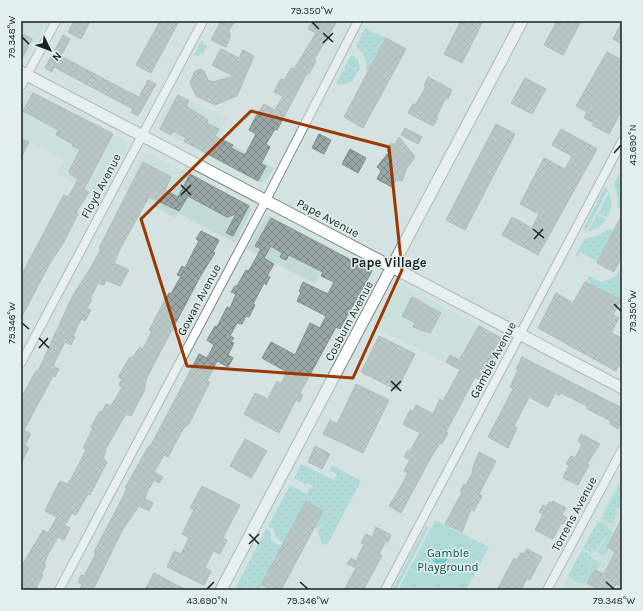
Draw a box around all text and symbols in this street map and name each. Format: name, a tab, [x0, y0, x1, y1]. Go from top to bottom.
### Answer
text: 79.350°W	[291, 5, 333, 17]
text: 79.348°W	[6, 16, 18, 58]
north arrow	[30, 30, 70, 70]
text: N	[50, 49, 64, 64]
text: 43.690°N	[627, 125, 639, 165]
street label: Floyd Avenue	[78, 151, 124, 221]
street label: Pape Avenue	[294, 196, 362, 240]
district label: Pape Village	[351, 255, 427, 270]
street label: Gowan Avenue	[174, 262, 224, 338]
street label: Cosburn Avenue	[322, 279, 376, 363]
text: 79.350°W	[627, 290, 639, 332]
text: 79.346°W	[6, 302, 18, 344]
street label: Gamble Avenue	[467, 319, 519, 401]
street label: Torrens Avenue	[548, 474, 600, 554]
park label: Gamble Playground	[417, 546, 479, 574]
text: 43.690°N	[187, 595, 227, 607]
text: 79.346°W	[287, 595, 329, 607]
text: 79.348°W	[593, 595, 635, 607]

